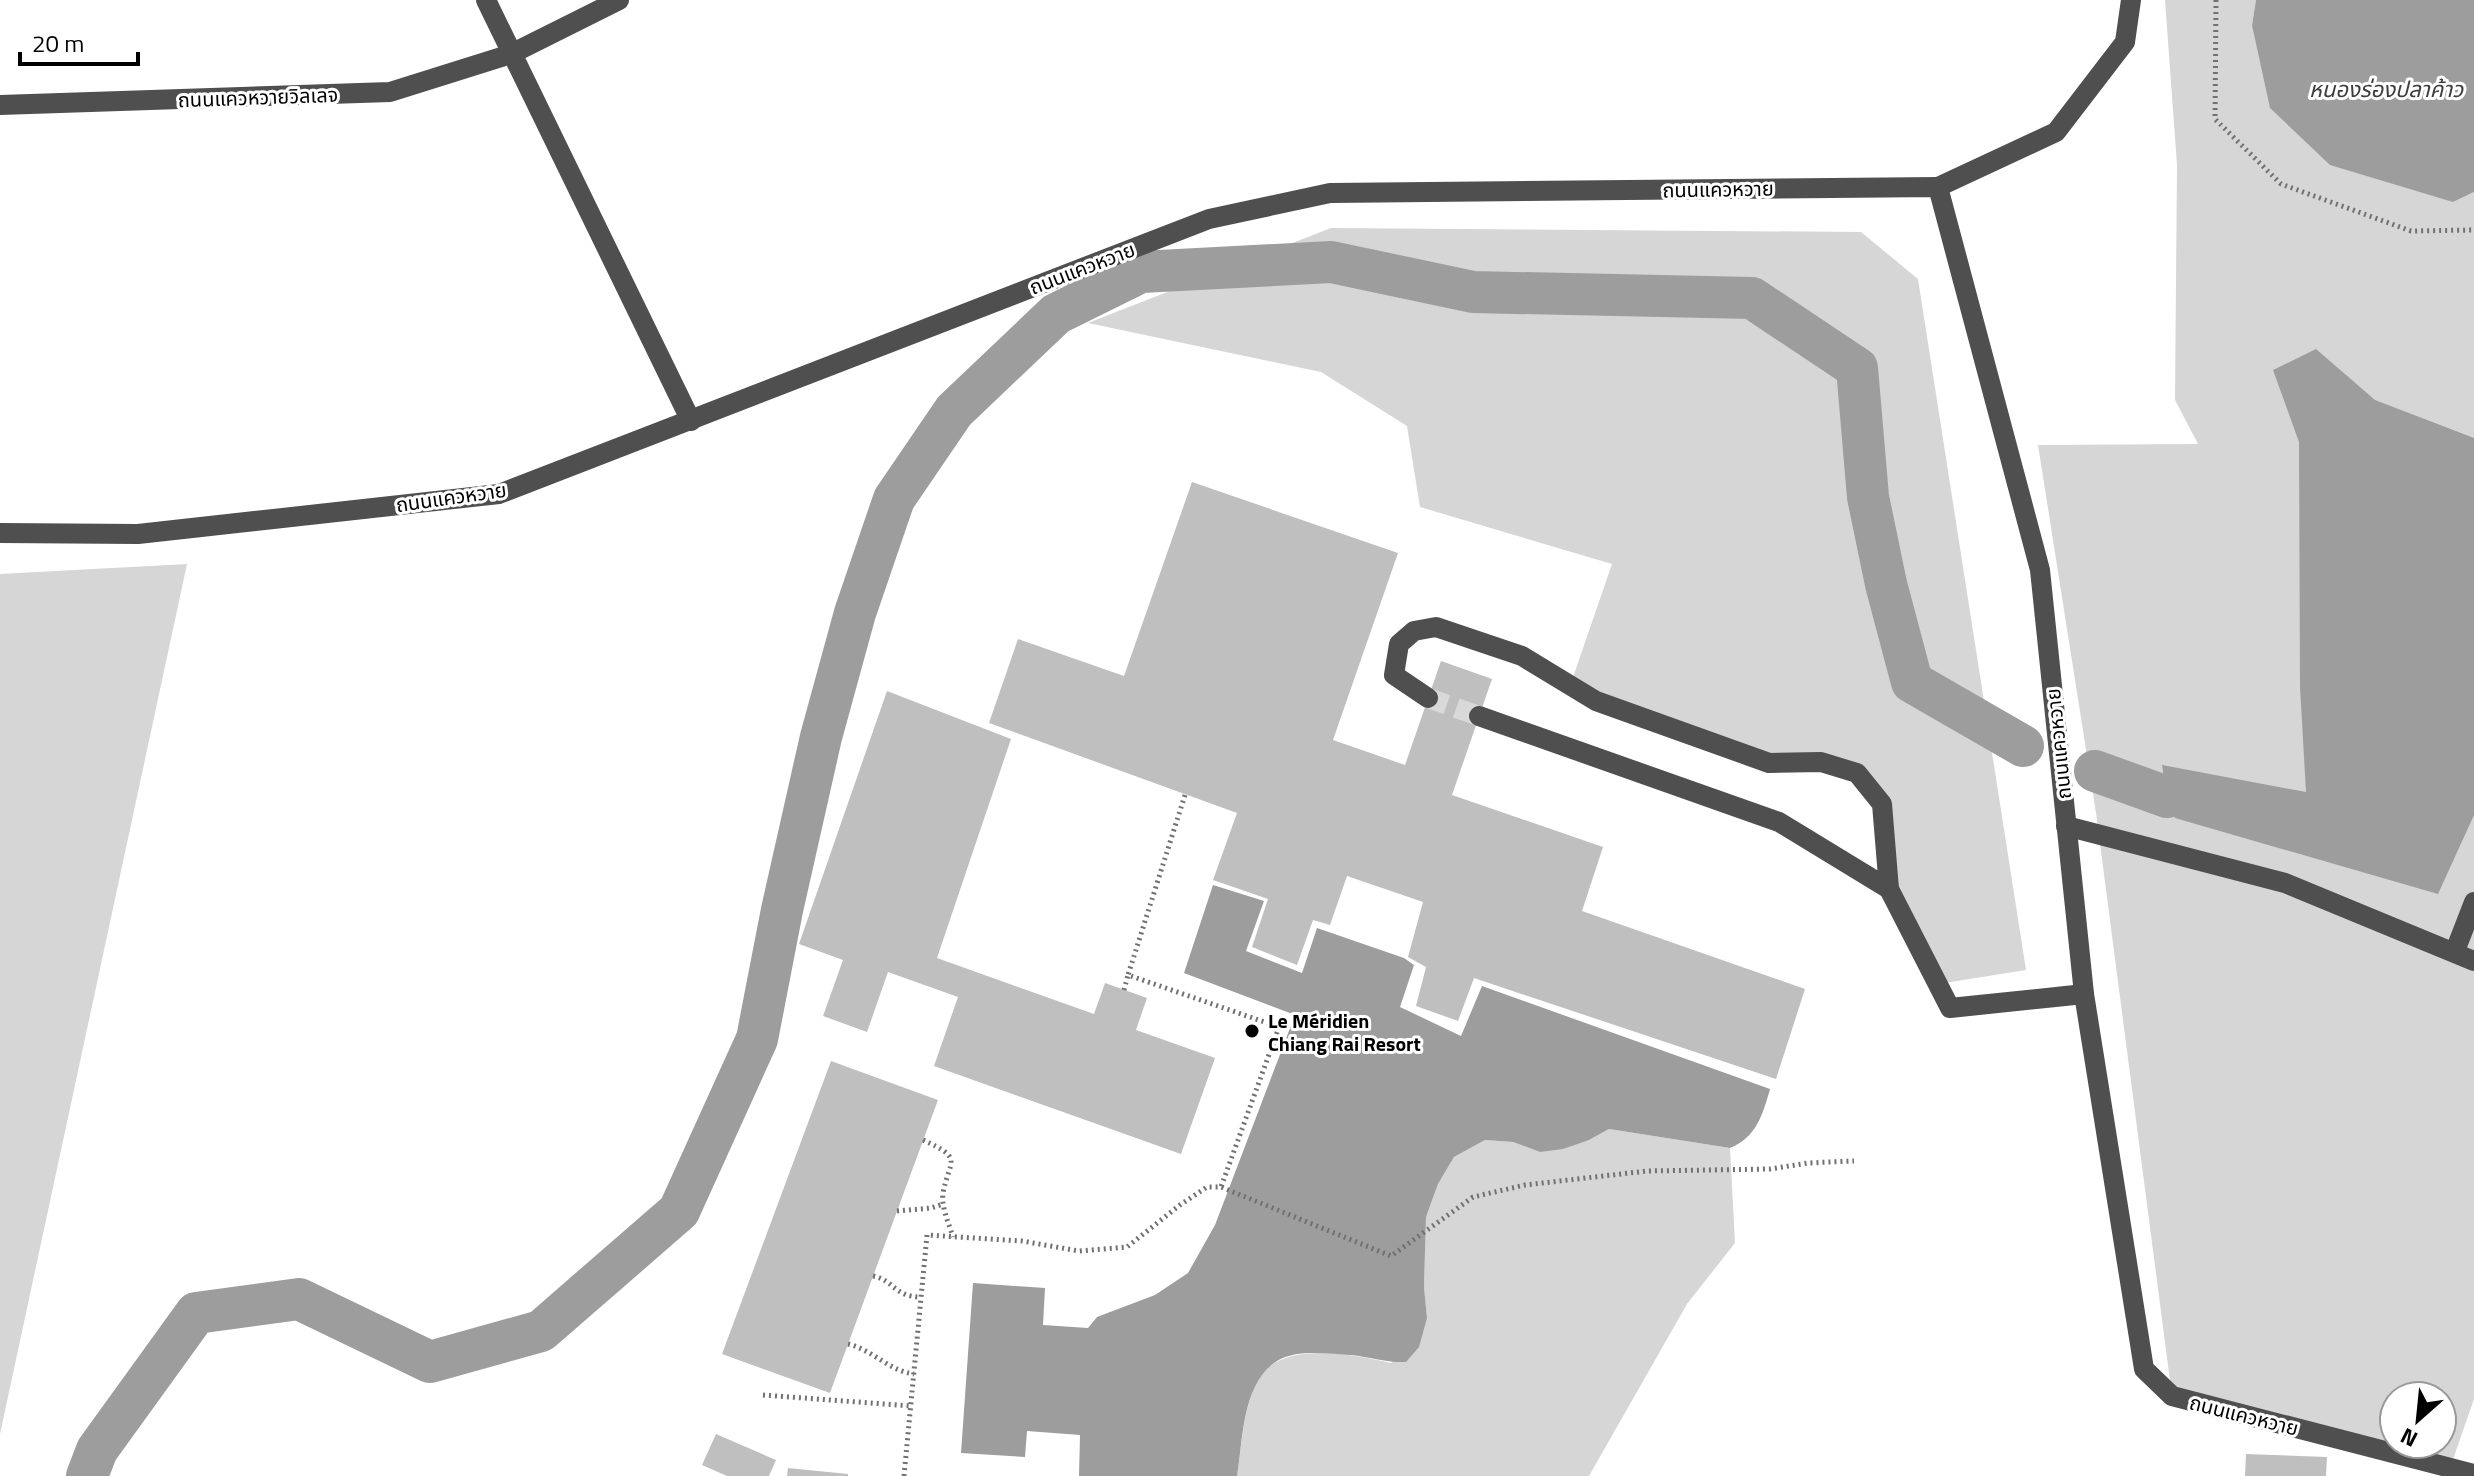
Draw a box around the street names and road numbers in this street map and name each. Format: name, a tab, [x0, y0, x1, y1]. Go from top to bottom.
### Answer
street label: ถนนแควหวายวิลเลจ	[177, 79, 339, 115]
street label: ถนนแควหวาย	[1662, 173, 1774, 205]
street label: ถนนแควหวาย	[1024, 234, 1140, 302]
street label: ถนนแควหวาย	[394, 474, 508, 520]
street label: ถนนแควหวาย	[2037, 687, 2079, 801]
street label: ถนนแควหวาย	[2186, 1386, 2302, 1444]

